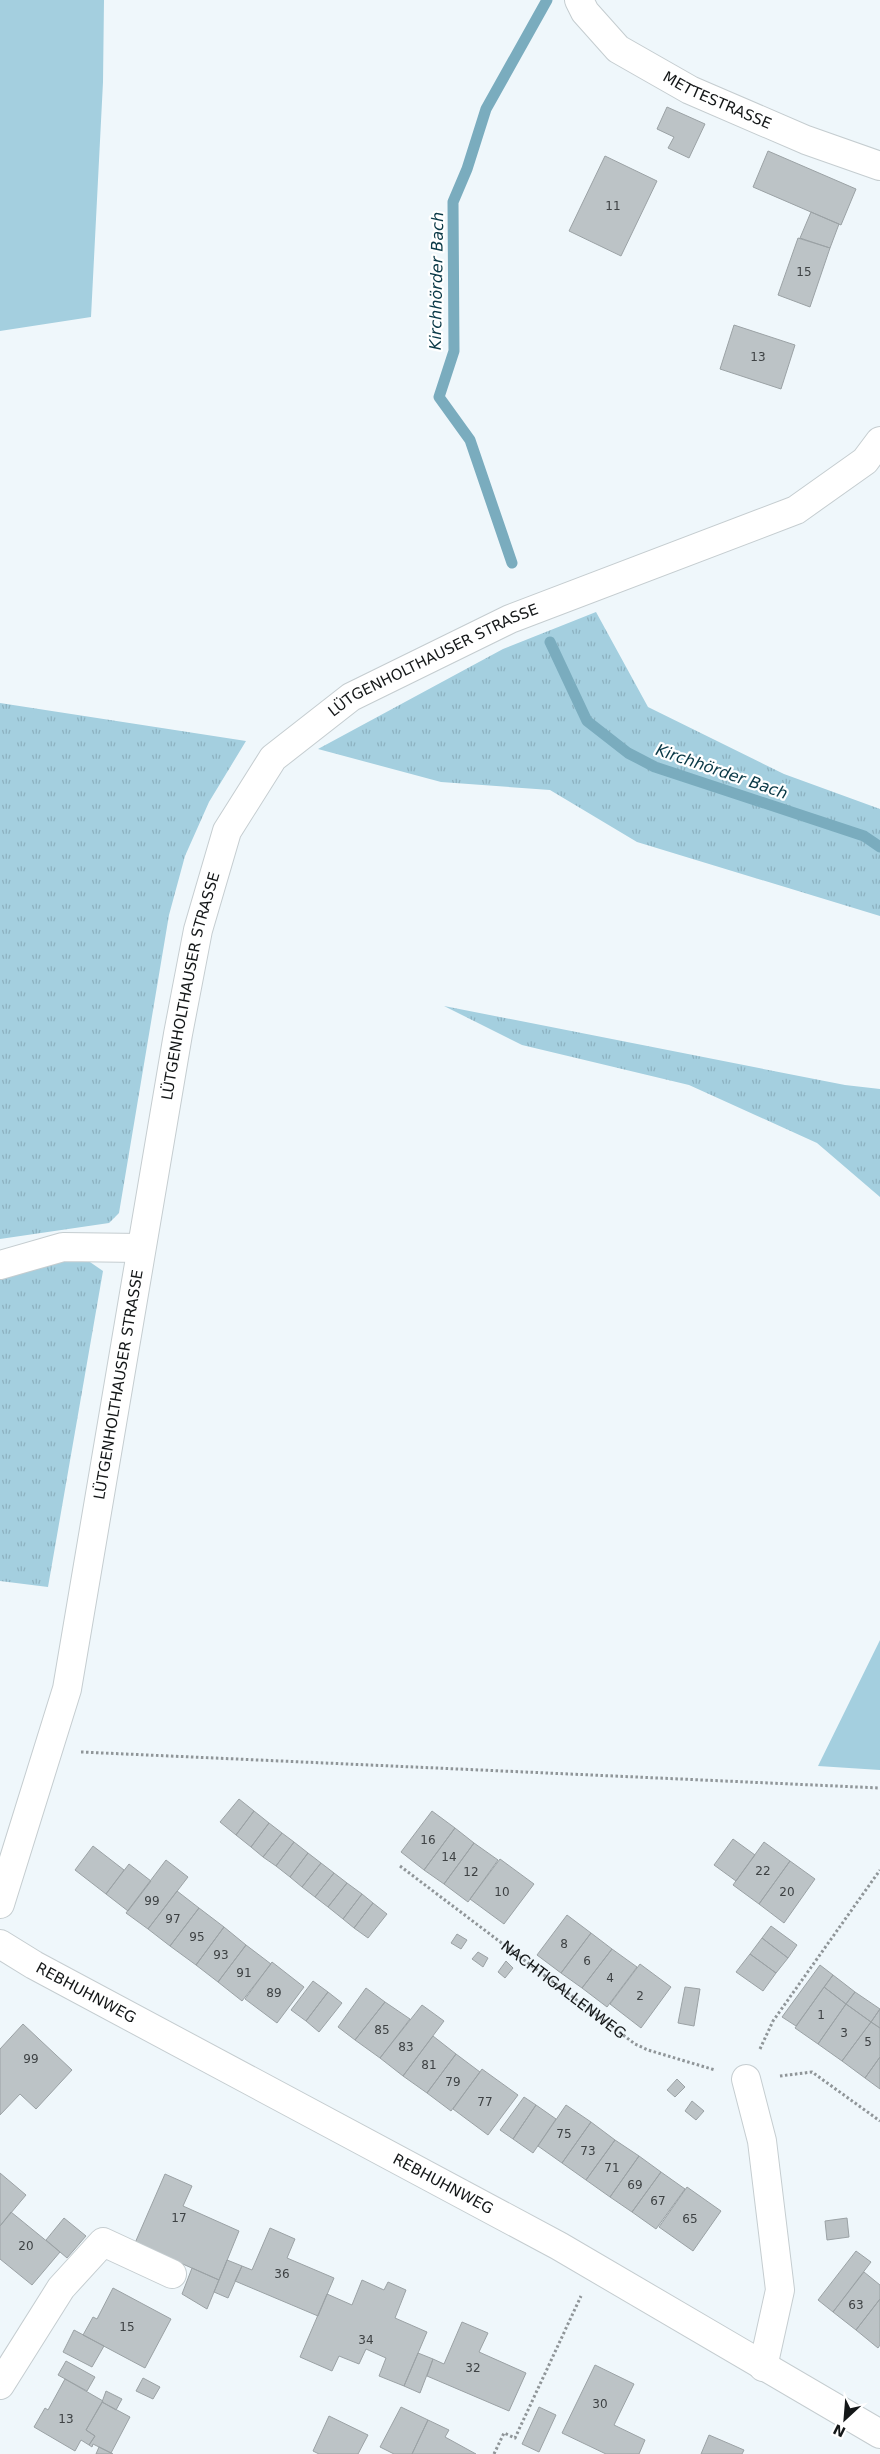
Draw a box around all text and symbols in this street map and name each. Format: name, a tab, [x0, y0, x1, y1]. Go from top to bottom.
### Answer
street label: METTESTRASSE	[660, 68, 774, 133]
house number: 11	[605, 199, 621, 213]
water label: Kirchhörder Bach	[426, 212, 447, 350]
house number: 15	[796, 265, 812, 279]
house number: 13	[750, 350, 766, 364]
street label: LÜTGENHOLTHAUSER STRASSE	[325, 600, 541, 720]
water label: Kirchhörder Bach	[653, 740, 790, 803]
street label: LÜTGENHOLTHAUSER STRASSE	[158, 870, 223, 1101]
street label: LÜTGENHOLTHAUSER STRASSE	[90, 1268, 147, 1501]
house number: 16	[420, 1833, 436, 1847]
house number: 14	[441, 1850, 457, 1864]
house number: 22	[755, 1864, 771, 1878]
house number: 12	[463, 1865, 479, 1879]
house number: 10	[494, 1885, 510, 1899]
house number: 20	[779, 1885, 795, 1899]
house number: 99	[144, 1894, 160, 1908]
house number: 97	[165, 1912, 181, 1926]
house number: 95	[189, 1930, 205, 1944]
street label: NACHTIGALLENWEG	[497, 1937, 629, 2043]
house number: 8	[560, 1937, 568, 1951]
house number: 93	[213, 1948, 229, 1962]
house number: 6	[583, 1954, 591, 1968]
street label: REBHUHNWEG	[33, 1959, 139, 2027]
house number: 91	[236, 1966, 252, 1980]
house number: 4	[606, 1971, 614, 1985]
house number: 89	[266, 1986, 282, 2000]
house number: 2	[636, 1989, 644, 2003]
house number: 1	[817, 2008, 825, 2022]
house number: 85	[374, 2023, 390, 2037]
house number: 3	[840, 2026, 848, 2040]
house number: 5	[864, 2035, 872, 2049]
house number: 83	[398, 2040, 414, 2054]
house number: 99	[23, 2052, 39, 2066]
house number: 81	[421, 2058, 437, 2072]
house number: 79	[445, 2075, 461, 2089]
house number: 77	[477, 2095, 493, 2109]
house number: 75	[556, 2127, 572, 2141]
house number: 73	[580, 2144, 596, 2158]
street label: REBHUHNWEG	[390, 2150, 496, 2218]
house number: 71	[604, 2161, 620, 2175]
house number: 69	[627, 2178, 643, 2192]
house number: 67	[650, 2194, 666, 2208]
house number: 17	[171, 2211, 187, 2225]
house number: 65	[682, 2212, 698, 2226]
house number: 20	[18, 2239, 34, 2253]
house number: 36	[274, 2267, 290, 2281]
house number: 63	[848, 2298, 864, 2312]
house number: 15	[119, 2320, 135, 2334]
house number: 34	[358, 2333, 374, 2347]
house number: 32	[465, 2361, 481, 2375]
north arrow	[820, 2394, 870, 2444]
house number: 30	[592, 2397, 608, 2411]
house number: 13	[58, 2412, 74, 2426]
text: N	[831, 2421, 848, 2440]

